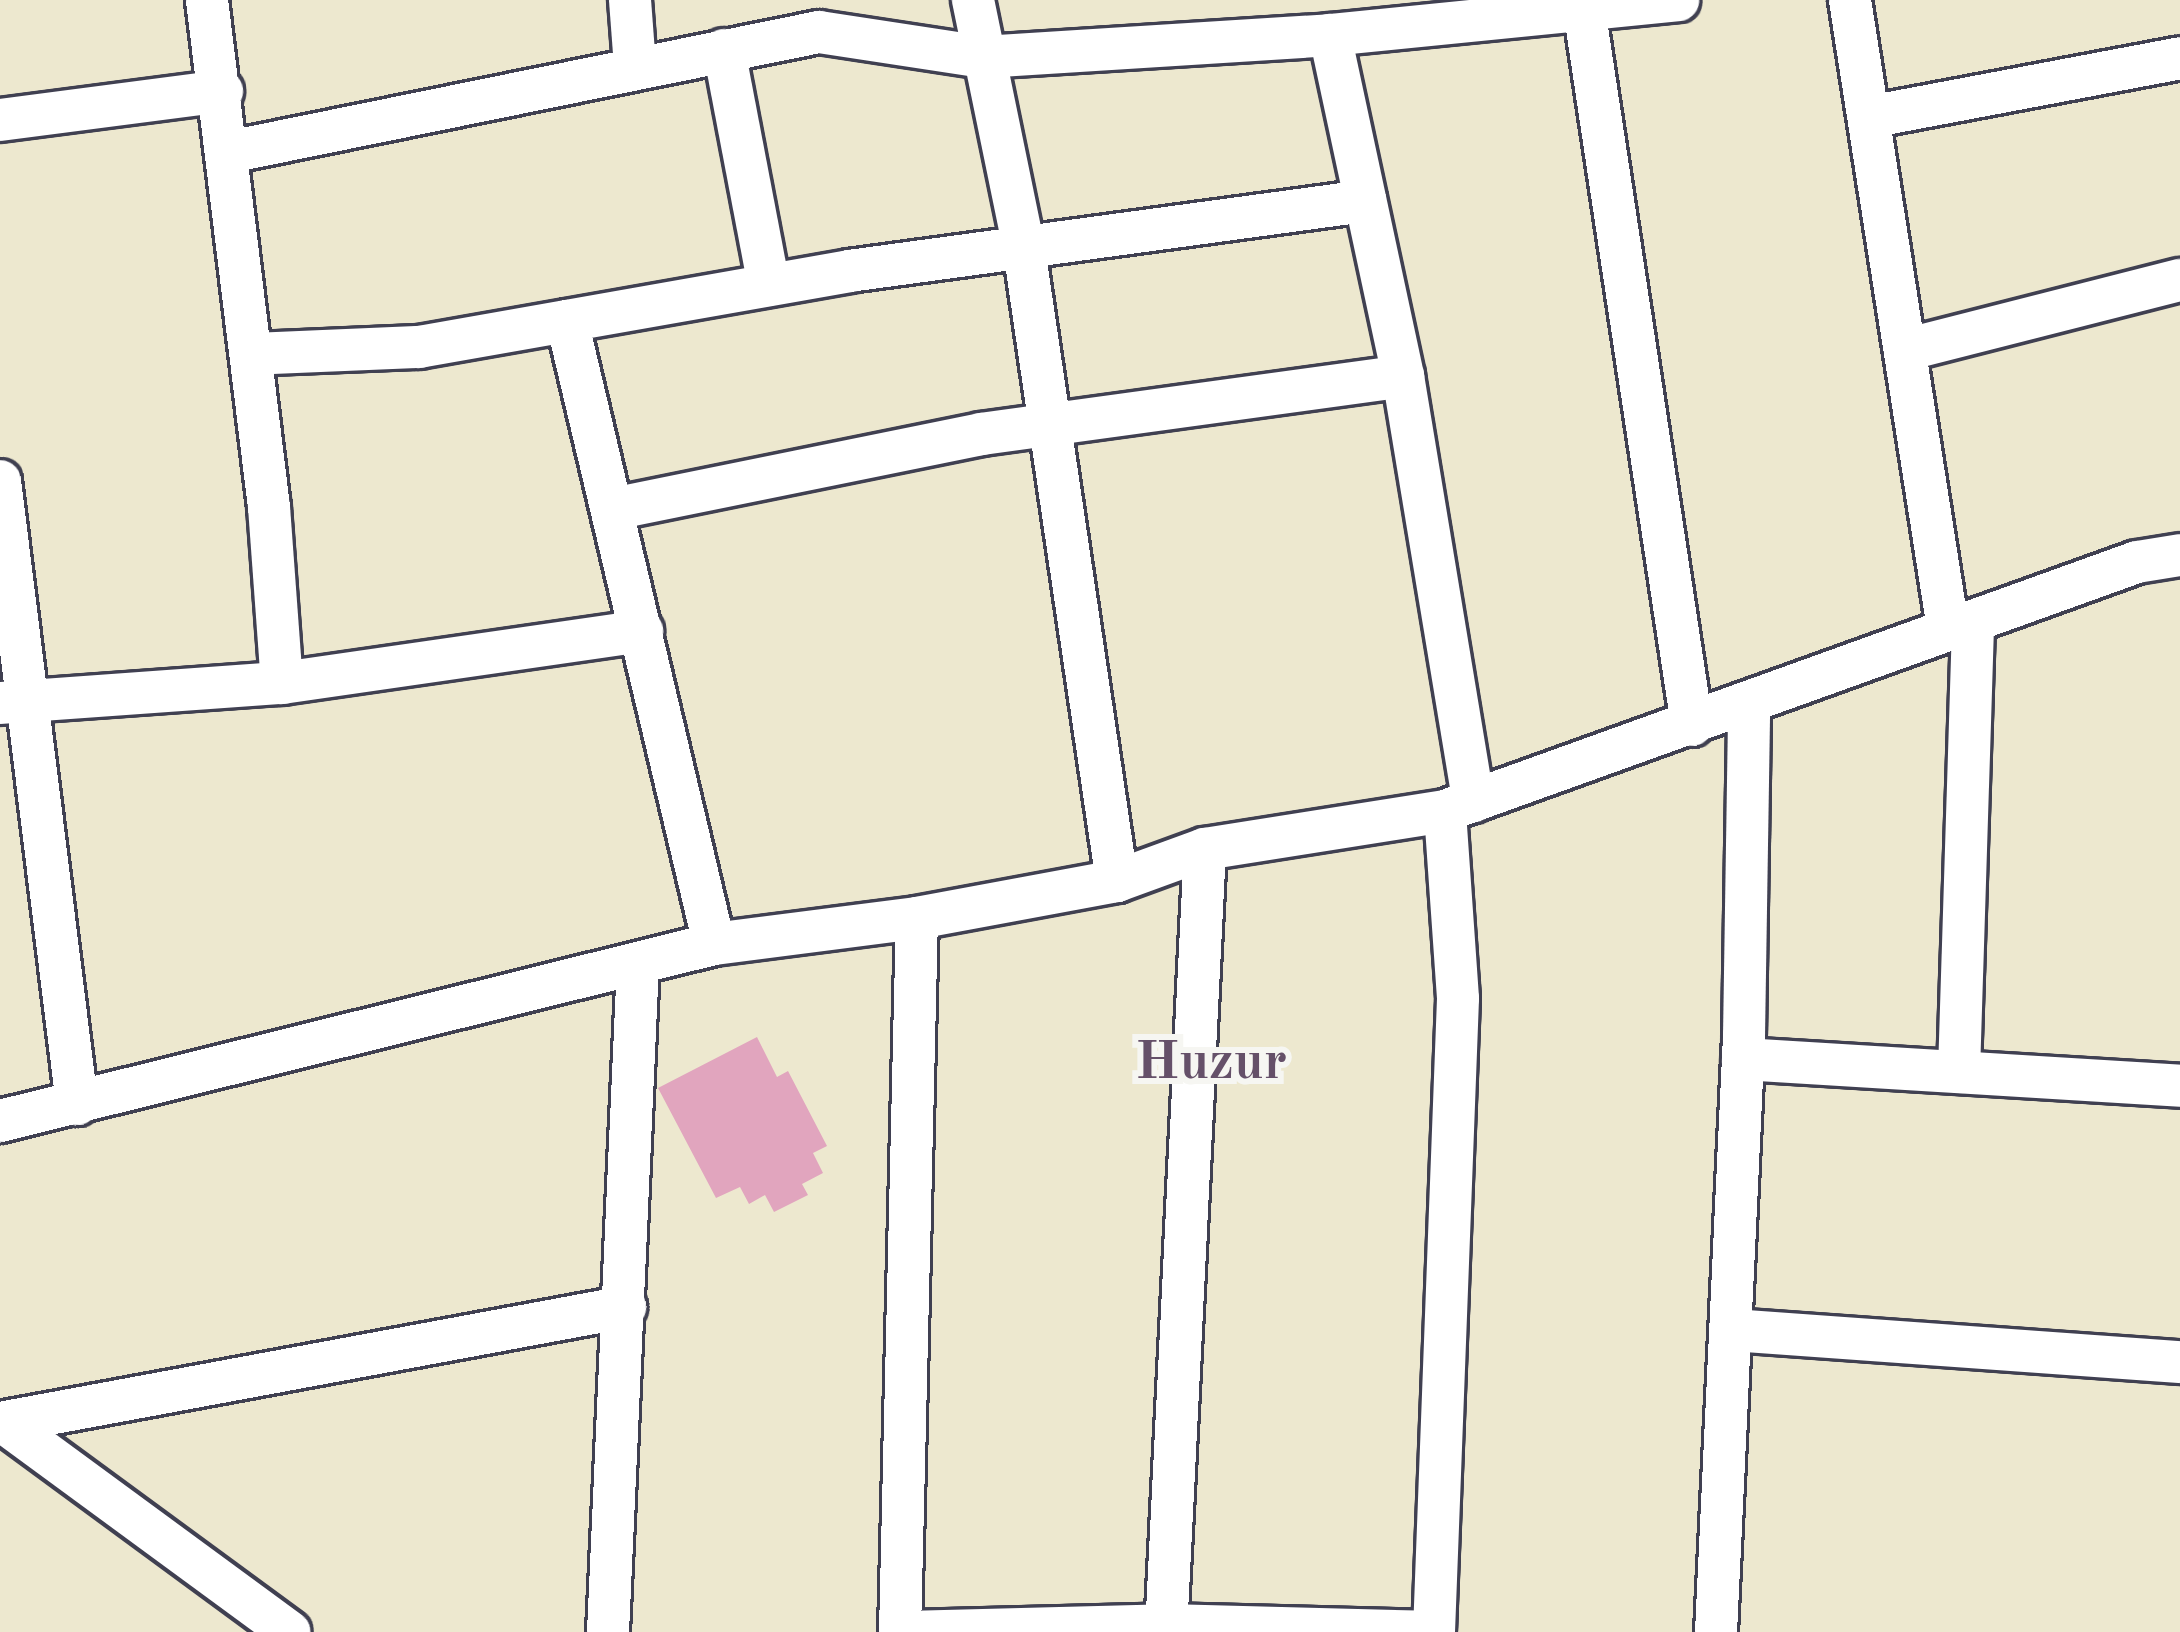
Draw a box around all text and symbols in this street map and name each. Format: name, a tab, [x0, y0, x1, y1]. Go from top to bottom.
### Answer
district label: Huzur	[1135, 1032, 1287, 1096]

